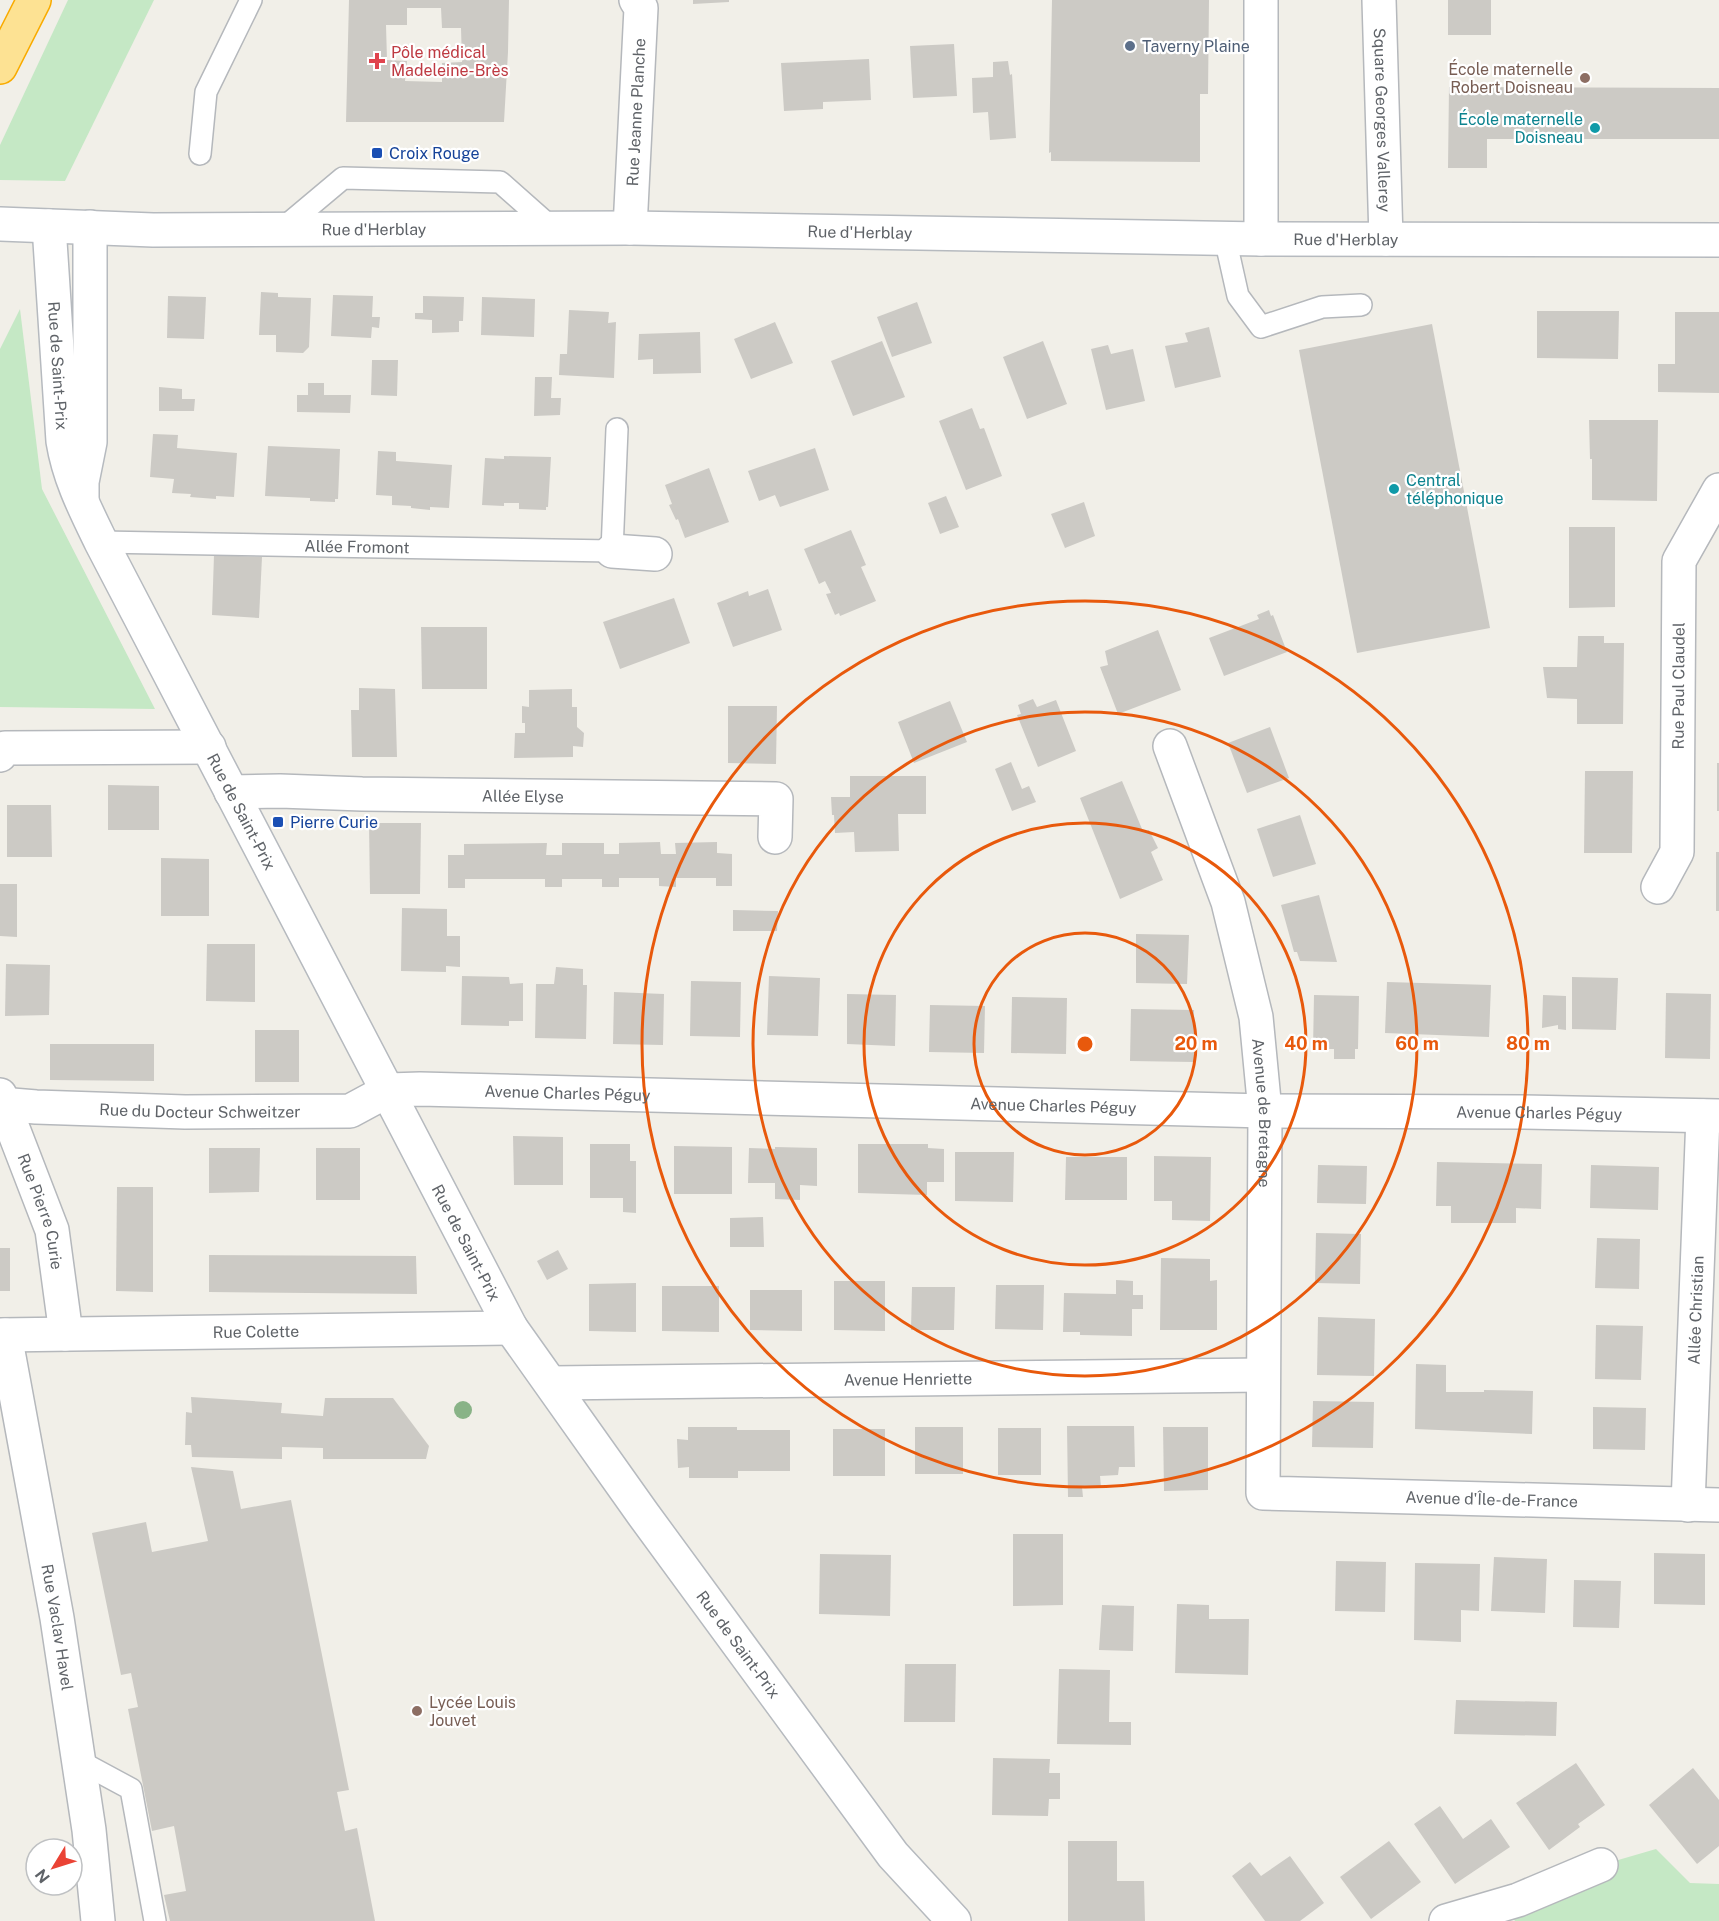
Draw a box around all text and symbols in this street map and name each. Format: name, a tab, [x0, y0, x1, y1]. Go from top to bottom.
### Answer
street label: Square Georges Vallerey	[1370, 28, 1394, 213]
place label: Taverny Plaine	[1142, 37, 1250, 56]
street label: Rue Jeanne Planche	[623, 38, 649, 187]
marker: Taverny Plaine	[1123, 39, 1137, 53]
place label: Pôle médical Madeleine-Brès	[391, 43, 509, 80]
marker: Pôle médical Madeleine-Brès	[368, 52, 386, 70]
place label: École maternelle Robert Doisneau	[1448, 59, 1573, 97]
marker: École maternelle Robert Doisneau	[1578, 71, 1592, 85]
place label: École maternelle Doisneau	[1458, 109, 1583, 147]
marker: École maternelle Doisneau	[1588, 121, 1602, 135]
place label: Croix Rouge	[389, 144, 480, 163]
marker: Croix Rouge	[370, 146, 384, 160]
street label: Rue d'Herblay	[321, 220, 427, 239]
street label: Rue d'Herblay	[807, 222, 913, 243]
street label: Rue d'Herblay	[1293, 230, 1399, 249]
street label: Rue de Saint-Prix	[44, 301, 71, 431]
place label: Central téléphonique	[1406, 471, 1503, 508]
marker: Central téléphonique	[1387, 482, 1401, 496]
street label: Allée Fromont	[304, 537, 410, 557]
street label: Rue Paul Claudel	[1669, 622, 1689, 750]
street label: Rue de Saint-Prix	[203, 750, 279, 873]
street label: Allée Elyse	[482, 786, 564, 806]
place label: Pierre Curie	[290, 813, 378, 832]
marker: Pierre Curie	[271, 815, 285, 829]
text: 20 m	[1174, 1033, 1218, 1054]
text: 40 m	[1284, 1033, 1328, 1054]
text: 60 m	[1395, 1033, 1439, 1054]
text: 80 m	[1506, 1033, 1550, 1054]
centre of rings	[1075, 1034, 1095, 1054]
street label: Avenue de Bretagne	[1248, 1037, 1274, 1188]
street label: Avenue Charles Péguy	[484, 1082, 651, 1105]
street label: Avenue Charles Péguy	[970, 1094, 1137, 1118]
street label: Rue du Docteur Schweitzer	[99, 1100, 301, 1122]
street label: Avenue Charles Péguy	[1456, 1103, 1623, 1124]
street label: Rue Pierre Curie	[13, 1151, 66, 1271]
street label: Rue de Saint-Prix	[428, 1181, 504, 1304]
street label: Allée Christian	[1684, 1255, 1708, 1365]
street label: Rue Colette	[213, 1322, 299, 1342]
street label: Avenue Henriette	[844, 1369, 972, 1390]
street label: Avenue d'Île-de-France	[1405, 1488, 1578, 1511]
street label: Rue Vaclav Havel	[37, 1563, 77, 1692]
street label: Rue de Saint-Prix	[692, 1587, 784, 1702]
place label: Lycée Louis Jouvet	[429, 1693, 516, 1730]
marker: Lycée Louis Jouvet	[410, 1704, 424, 1718]
north arrow	[24, 1837, 84, 1897]
text: N	[31, 1865, 54, 1887]

